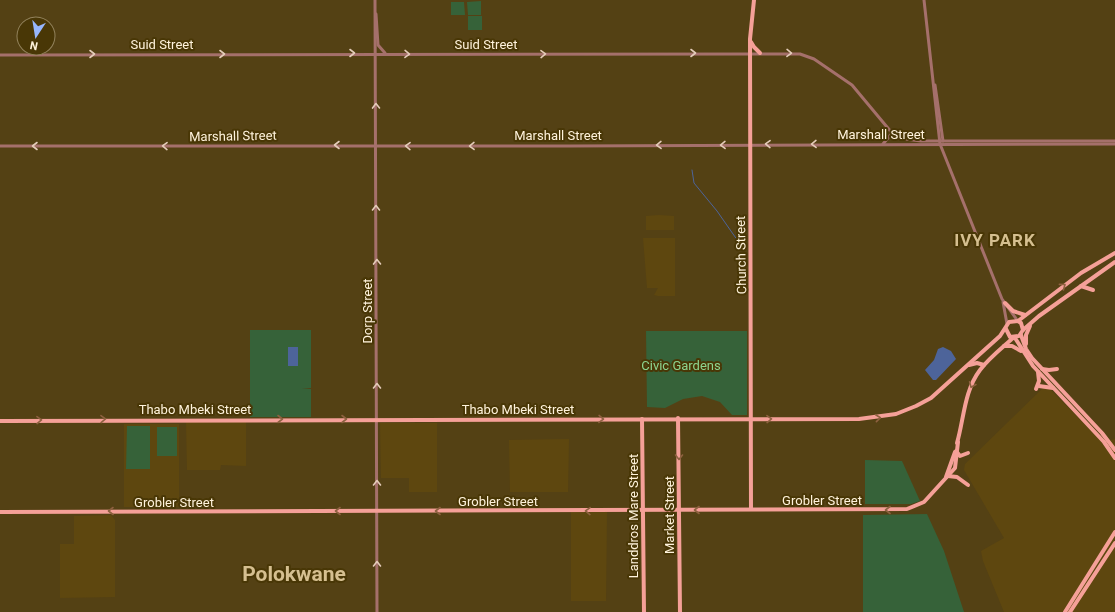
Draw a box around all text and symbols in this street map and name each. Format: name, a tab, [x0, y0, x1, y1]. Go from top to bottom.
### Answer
north arrow	[16, 16, 56, 56]
street label: Suid Street	[131, 37, 193, 52]
street label: Suid Street	[455, 37, 517, 52]
text: N	[29, 38, 39, 52]
one-way arrow	[349, 49, 355, 57]
one-way arrow	[540, 49, 546, 58]
one-way arrow	[690, 49, 696, 57]
one-way arrow	[786, 49, 792, 58]
one-way arrow	[89, 50, 95, 58]
one-way arrow	[219, 50, 225, 58]
one-way arrow	[404, 50, 410, 58]
one-way arrow	[372, 103, 380, 109]
street label: Marshall Street	[837, 127, 925, 142]
street label: Marshall Street	[189, 128, 277, 144]
street label: Marshall Street	[514, 128, 602, 143]
one-way arrow	[720, 140, 726, 149]
one-way arrow	[765, 140, 771, 148]
one-way arrow	[811, 140, 817, 148]
one-way arrow	[334, 141, 340, 149]
one-way arrow	[656, 141, 662, 149]
one-way arrow	[32, 142, 38, 150]
one-way arrow	[162, 142, 168, 151]
one-way arrow	[405, 142, 411, 150]
one-way arrow	[469, 142, 475, 150]
one-way arrow	[372, 205, 380, 211]
street label: Church Street	[733, 216, 749, 294]
district label: IVY PARK	[954, 230, 1036, 250]
one-way arrow	[372, 259, 381, 265]
street label: Dorp Street	[360, 278, 375, 344]
one-way arrow	[1059, 284, 1066, 291]
park label: Civic Gardens	[641, 358, 721, 373]
one-way arrow	[969, 380, 977, 388]
one-way arrow	[373, 383, 381, 389]
street label: Thabo Mbeki Street	[139, 402, 251, 417]
street label: Thabo Mbeki Street	[462, 402, 574, 417]
one-way arrow	[875, 413, 881, 422]
one-way arrow	[100, 415, 106, 423]
one-way arrow	[277, 415, 283, 423]
one-way arrow	[341, 415, 347, 423]
one-way arrow	[598, 415, 604, 423]
one-way arrow	[766, 415, 772, 423]
one-way arrow	[36, 416, 42, 424]
street label: Landdros Mare Street	[626, 454, 641, 578]
one-way arrow	[675, 454, 683, 460]
street label: Market Street	[662, 476, 677, 554]
one-way arrow	[373, 480, 381, 486]
street label: Grobler Street	[782, 493, 862, 508]
street label: Grobler Street	[458, 494, 538, 509]
street label: Grobler Street	[134, 495, 214, 510]
one-way arrow	[585, 506, 591, 515]
one-way arrow	[694, 506, 700, 514]
one-way arrow	[885, 506, 891, 514]
one-way arrow	[108, 507, 114, 516]
one-way arrow	[335, 507, 341, 515]
one-way arrow	[435, 507, 441, 515]
one-way arrow	[373, 561, 381, 567]
district label: Polokwane	[242, 562, 346, 586]

